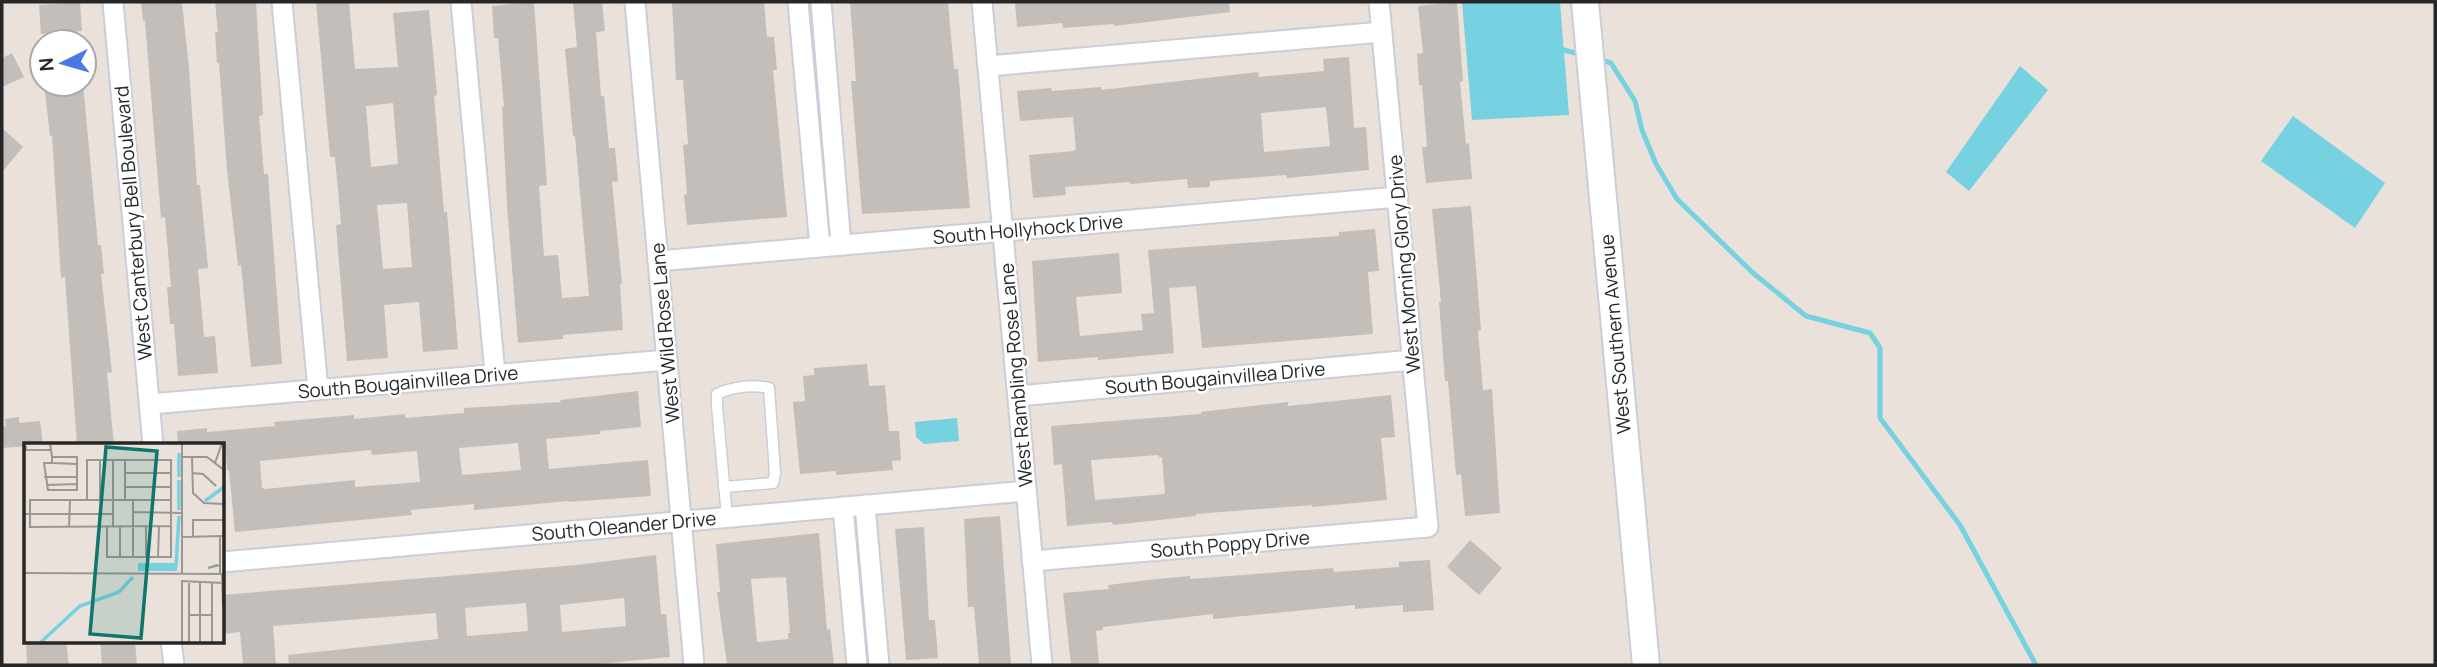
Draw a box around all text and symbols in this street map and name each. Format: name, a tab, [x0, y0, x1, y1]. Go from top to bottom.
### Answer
north arrow	[28, 28, 98, 98]
text: N	[33, 57, 60, 72]
street label: West Canterbury Bell Boulevard	[108, 85, 158, 361]
street label: West Morning Glory Drive	[1381, 154, 1427, 374]
street label: South Hollyhock Drive	[932, 208, 1124, 250]
street label: West Southern Avenue	[1593, 233, 1637, 435]
street label: West Wild Rose Lane	[644, 242, 686, 424]
street label: West Rambling Rose Lane	[993, 262, 1039, 488]
street label: South Bougainvillea Drive	[1104, 355, 1326, 401]
street label: South Bougainvillea Drive	[297, 359, 519, 405]
inset map	[24, 443, 224, 642]
street label: South Oleander Drive	[531, 505, 717, 547]
street label: South Poppy Drive	[1149, 524, 1311, 564]

